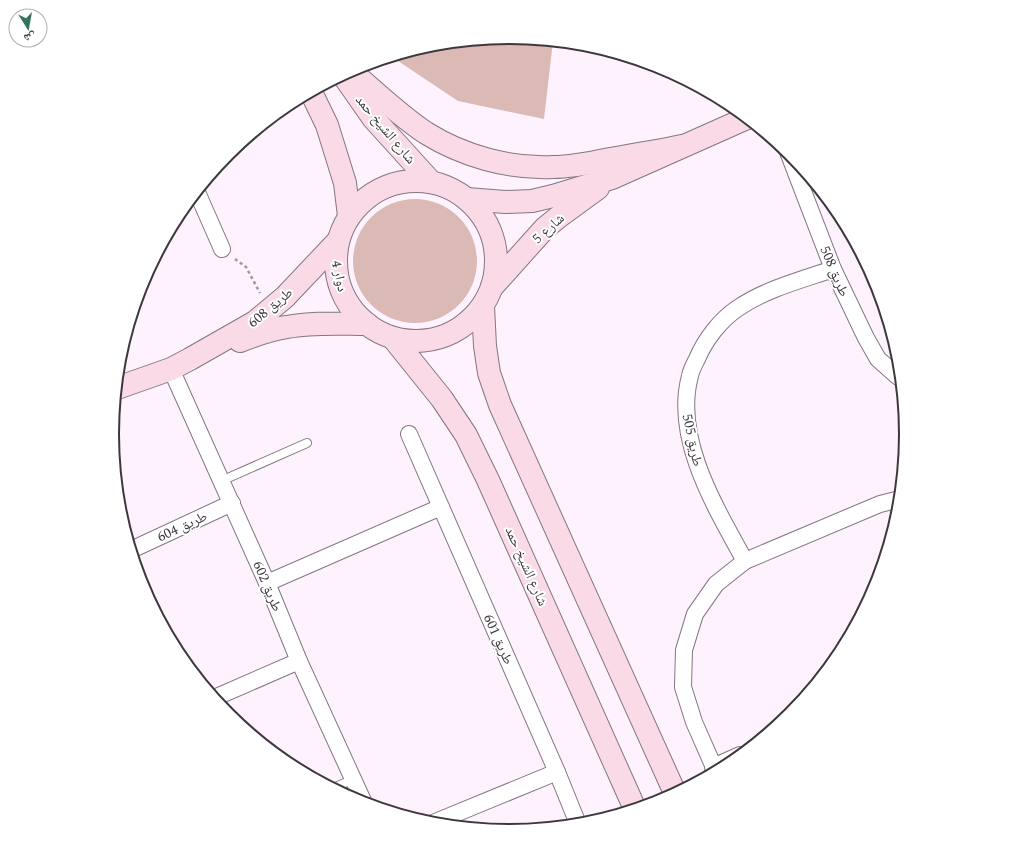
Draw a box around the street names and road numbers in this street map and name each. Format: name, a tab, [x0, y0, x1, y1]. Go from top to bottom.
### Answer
street label: شارع الشيخ حمد	[350, 90, 421, 169]
street label: شارع 5	[528, 208, 569, 249]
street label: طريق 508	[814, 243, 855, 300]
street label: دوار 4	[326, 258, 353, 294]
street label: طريق 608	[243, 282, 297, 333]
street label: طريق 505	[677, 412, 708, 468]
street label: طريق 604	[154, 506, 211, 547]
street label: شارع الشيخ حمد	[500, 523, 553, 609]
street label: طريق 602	[247, 558, 288, 615]
street label: طريق 601	[478, 611, 519, 668]

